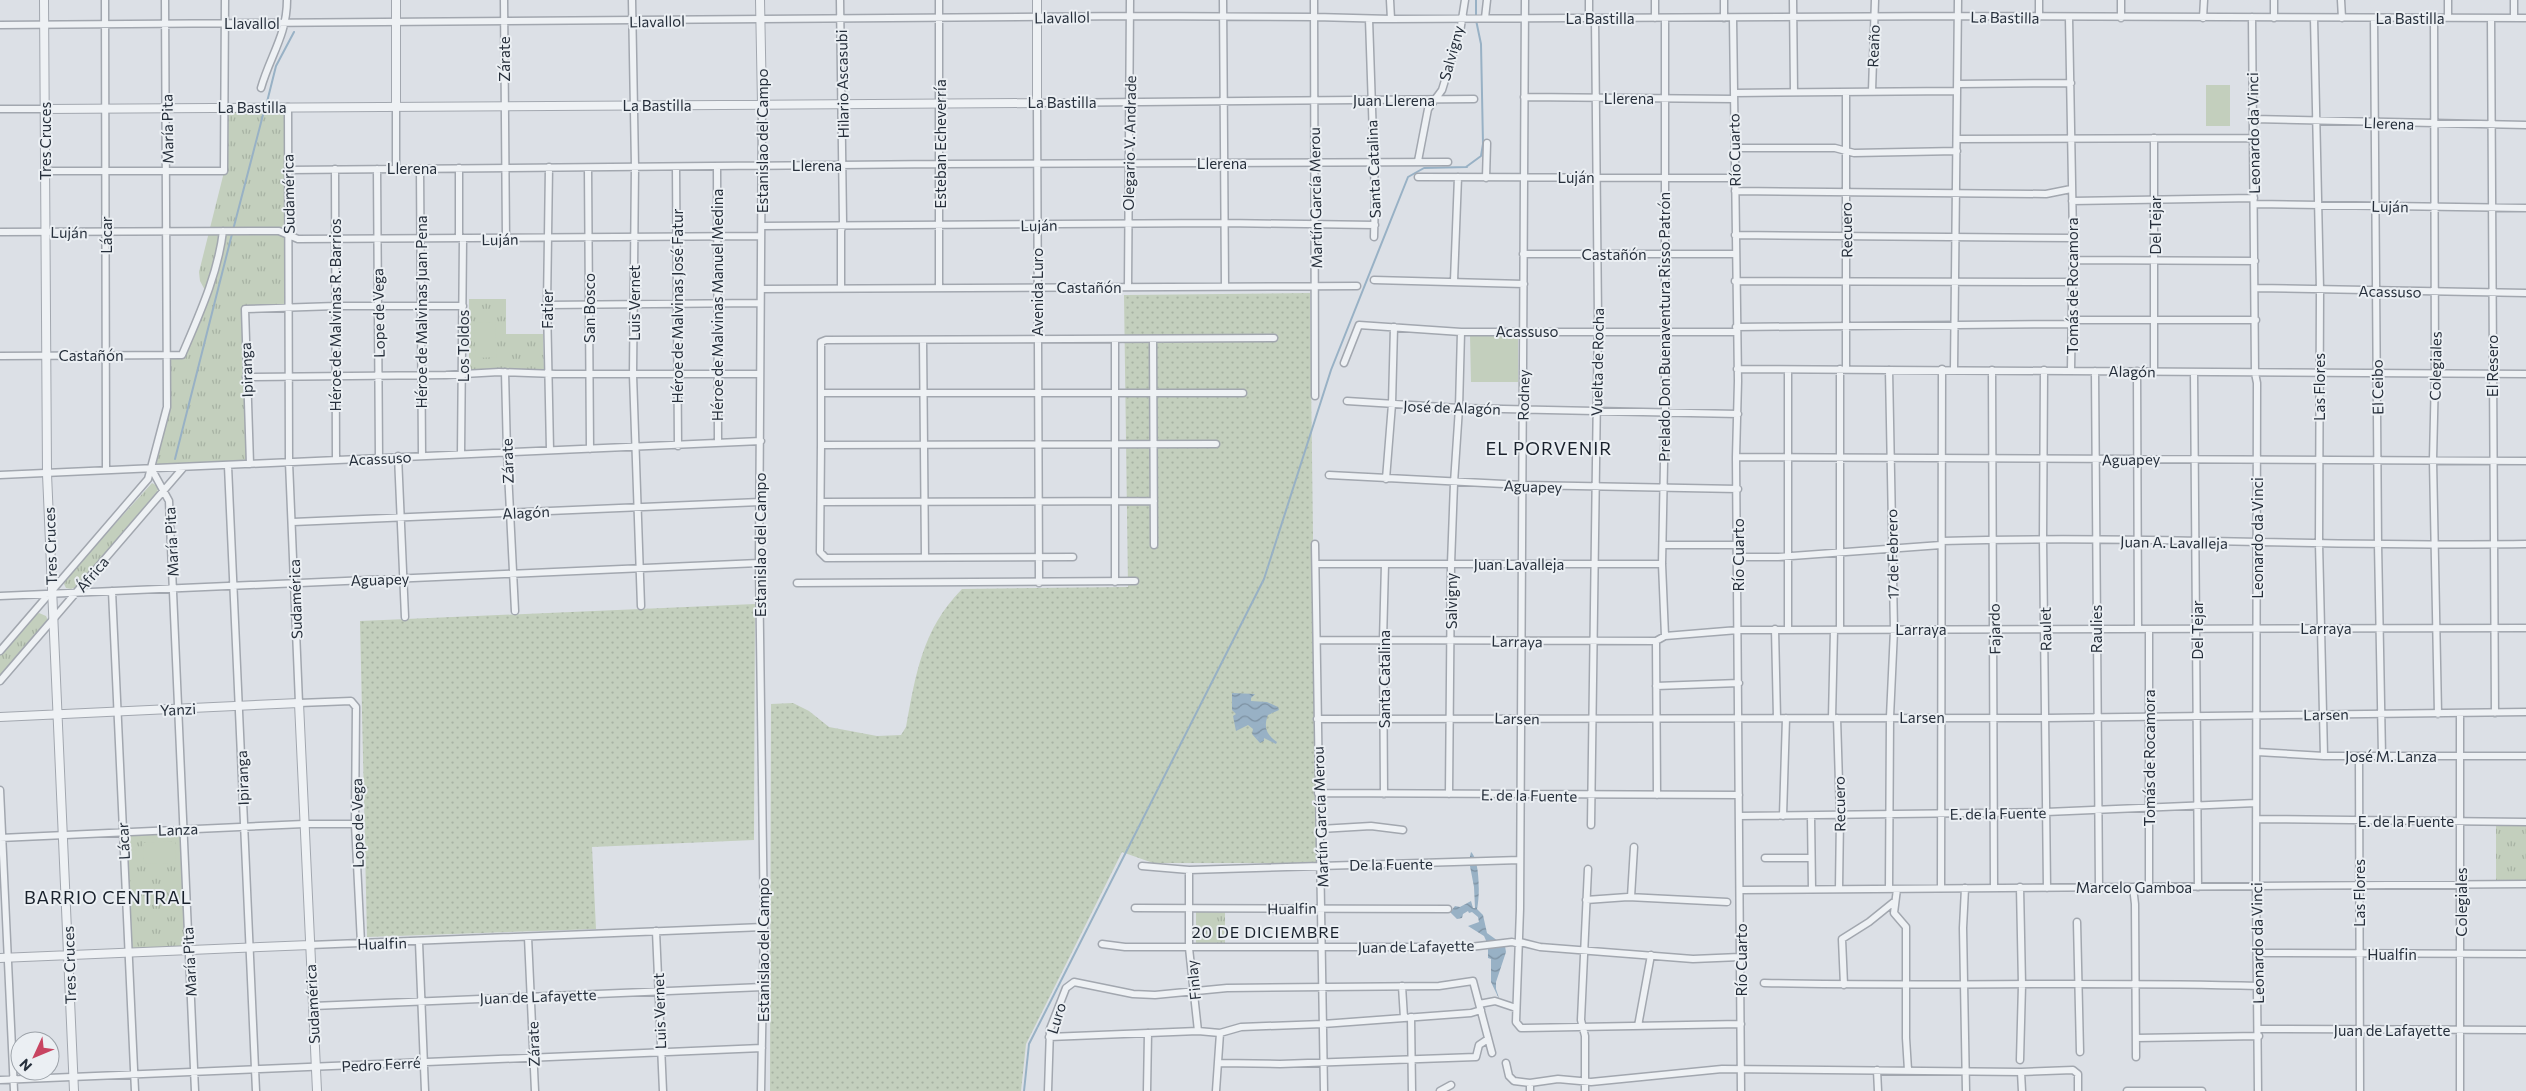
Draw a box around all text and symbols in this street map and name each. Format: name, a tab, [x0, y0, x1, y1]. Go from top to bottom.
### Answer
street label: La Bastilla	[1970, 7, 2040, 27]
street label: Llavallol	[1034, 8, 1090, 26]
street label: La Bastilla	[1565, 9, 1635, 27]
street label: La Bastilla	[2375, 9, 2445, 27]
street label: Llavallol	[629, 12, 685, 30]
street label: Llavallol	[224, 14, 280, 32]
street label: Salvigny	[1435, 23, 1467, 83]
street label: Reaño	[1863, 24, 1883, 68]
street label: Hilario Ascasubi	[832, 29, 852, 139]
street label: Zárate	[495, 36, 513, 82]
street label: Estanislao del Campo	[753, 69, 771, 213]
street label: Leonardo da Vinci	[2243, 72, 2263, 194]
street label: Olegario V. Andrade	[1119, 75, 1139, 211]
street label: Esteban Echeverría	[931, 79, 949, 209]
street label: Llerena	[1604, 89, 1654, 107]
street label: Juan Llerena	[1353, 91, 1435, 109]
street label: La Bastilla	[1027, 93, 1097, 111]
street label: María Pita	[157, 94, 177, 164]
street label: La Bastilla	[622, 96, 692, 114]
street label: La Bastilla	[217, 98, 287, 116]
street label: Tres Cruces	[36, 102, 54, 180]
street label: Río Cuarto	[1724, 113, 1744, 187]
street label: Llerena	[2363, 113, 2415, 133]
street label: Santa Catalina	[1362, 120, 1384, 218]
street label: Martín García Merou	[1305, 127, 1325, 269]
street label: Sudamérica	[278, 154, 298, 234]
street label: Llerena	[1197, 154, 1247, 172]
street label: Llerena	[792, 156, 842, 174]
street label: Llerena	[387, 159, 437, 177]
street label: Luján	[1557, 168, 1595, 186]
street label: Héroe de Malvinas Manuel Medina	[708, 189, 726, 421]
street label: Prelado Don Buenaventura Risso Patrón	[1655, 192, 1673, 462]
street label: Del Tejar	[2146, 195, 2164, 255]
street label: Luján	[2371, 197, 2409, 215]
street label: Recuero	[1837, 202, 1855, 258]
street label: Héroe de Malvinas José Fatur	[668, 208, 686, 404]
street label: Héroe de Malvinas Juan Pena	[412, 215, 430, 409]
street label: Lácar	[97, 216, 115, 254]
street label: Luján	[1020, 216, 1058, 234]
street label: Héroe de Malvinas R. Barrios	[326, 218, 344, 412]
street label: Tomás de Rocamora	[2063, 218, 2081, 354]
street label: Luján	[50, 223, 88, 241]
street label: Luján	[481, 230, 519, 248]
street label: Castañón	[1581, 245, 1647, 263]
street label: Avenida Luro	[1028, 248, 1046, 336]
street label: Luis Vernet	[625, 265, 643, 341]
street label: Lope de Vega	[368, 268, 388, 358]
street label: San Bosco	[580, 273, 598, 343]
street label: Castañón	[1056, 278, 1122, 296]
street label: Acassuso	[2358, 281, 2422, 301]
street label: Fatier	[538, 289, 556, 329]
street label: Vuelta de Rocha	[1587, 308, 1607, 416]
street label: Los Toldos	[454, 310, 472, 382]
street label: Acassuso	[1495, 322, 1559, 340]
street label: Colegiales	[2425, 331, 2445, 401]
street label: El Resero	[2483, 335, 2501, 397]
street label: Ipiranga	[236, 342, 256, 398]
street label: Castañón	[58, 346, 124, 364]
street label: Las Flores	[2310, 353, 2328, 421]
street label: El Ceibo	[2368, 359, 2386, 415]
street label: Alagón	[2108, 362, 2156, 380]
street label: Rodney	[1514, 369, 1532, 421]
street label: José de Alagón	[1403, 396, 1501, 418]
district label: EL PORVENIR	[1486, 437, 1612, 459]
street label: Zárate	[497, 438, 517, 484]
street label: Acassuso	[348, 447, 412, 469]
street label: Aguapey	[2101, 449, 2161, 469]
street label: Estanislao del Campo	[751, 473, 769, 617]
street label: Aguapey	[1503, 476, 1563, 496]
street label: Leonardo da Vinci	[2248, 477, 2266, 599]
street label: Alagón	[502, 502, 550, 522]
street label: Tres Cruces	[40, 506, 60, 586]
street label: María Pita	[160, 507, 182, 577]
street label: 17 de Febrero	[1882, 509, 1902, 599]
street label: Río Cuarto	[1729, 518, 1747, 592]
street label: Juan A. Lavalleja	[2120, 532, 2228, 552]
street label: África	[71, 552, 112, 596]
street label: Juan Lavalleja	[1474, 555, 1564, 573]
street label: Sudamérica	[285, 559, 305, 639]
street label: Aguapey	[350, 569, 410, 589]
street label: Salvigny	[1442, 573, 1460, 629]
street label: Del Tejar	[2188, 600, 2206, 660]
street label: Fajardo	[1985, 603, 2003, 655]
street label: Raulies	[2087, 605, 2105, 653]
street label: Raulet	[2036, 607, 2054, 651]
street label: Larraya	[2300, 619, 2352, 637]
street label: Larraya	[1895, 620, 1947, 638]
street label: Santa Catalina	[1375, 630, 1393, 728]
street label: Larraya	[1491, 632, 1543, 650]
street label: Tomás de Rocamora	[2140, 690, 2158, 826]
street label: Yanzi	[160, 699, 196, 719]
street label: Larsen	[2303, 705, 2349, 723]
street label: Larsen	[1899, 708, 1945, 726]
street label: Larsen	[1494, 709, 1540, 727]
street label: Martín García Merou	[1309, 746, 1331, 888]
street label: José M. Lanza	[2345, 747, 2437, 765]
street label: Ipiranga	[232, 750, 252, 806]
street label: Recuero	[1830, 776, 1848, 832]
street label: Lope de Vega	[347, 778, 367, 868]
street label: E. de la Fuente	[1481, 785, 1577, 805]
street label: E. de la Fuente	[1950, 803, 2046, 823]
street label: E. de la Fuente	[2358, 812, 2454, 830]
street label: Lanza	[158, 819, 198, 839]
street label: Lácar	[113, 822, 133, 860]
street label: De la Fuente	[1349, 854, 1433, 874]
street label: Las Flores	[2350, 859, 2368, 927]
street label: Colegiales	[2452, 867, 2470, 937]
street label: Estanislao del Campo	[754, 878, 772, 1022]
street label: Marcelo Gamboa	[2076, 878, 2192, 896]
street label: Leonardo da Vinci	[2247, 882, 2267, 1004]
district label: BARRIO CENTRAL	[24, 886, 192, 908]
street label: Hualfin	[1267, 899, 1317, 917]
district label: 20 DE DICIEMBRE	[1192, 922, 1340, 941]
street label: Río Cuarto	[1732, 923, 1750, 997]
street label: Tres Cruces	[59, 925, 79, 1005]
street label: María Pita	[178, 927, 200, 997]
street label: Hualfin	[357, 933, 407, 953]
street label: Juan de Lafayette	[1357, 936, 1475, 956]
street label: Hualfin	[2367, 945, 2417, 963]
street label: Finlay	[1182, 959, 1204, 1001]
street label: Sudamérica	[301, 964, 323, 1044]
street label: Luis Vernet	[649, 973, 669, 1049]
street label: Juan de Lafayette	[479, 985, 597, 1007]
street label: Luro	[1043, 1000, 1069, 1036]
street label: Zárate	[523, 1021, 543, 1067]
street label: Juan de Lafayette	[2334, 1021, 2450, 1039]
north arrow	[10, 1031, 60, 1081]
street label: Pedro Ferré	[341, 1053, 421, 1075]
text: N	[16, 1056, 35, 1075]

